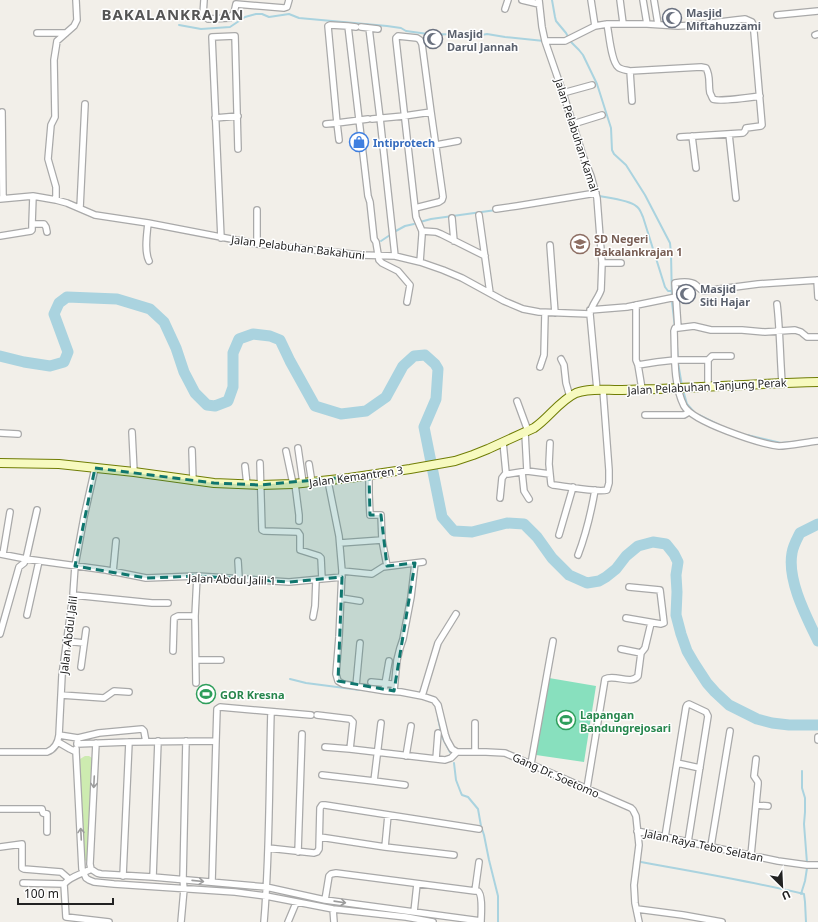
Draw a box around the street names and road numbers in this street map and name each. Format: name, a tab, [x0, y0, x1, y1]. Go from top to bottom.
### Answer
street label: Jalan Pelabuhan Kamal	[551, 76, 602, 194]
street label: Jalan Pelabuhan Bakahuni	[229, 231, 366, 263]
street label: Jalan Pelabuhan Tanjung Perak	[626, 374, 787, 398]
street label: Jalan Kemantren 3	[307, 462, 404, 490]
street label: Jalan Abdul Jalil 1	[187, 570, 276, 588]
street label: Jalan Abdul Jalil	[56, 595, 80, 676]
street label: Gang Dr. Soetomo	[510, 749, 602, 801]
street label: Jalan Raya Tebo Selatan	[642, 825, 765, 865]

